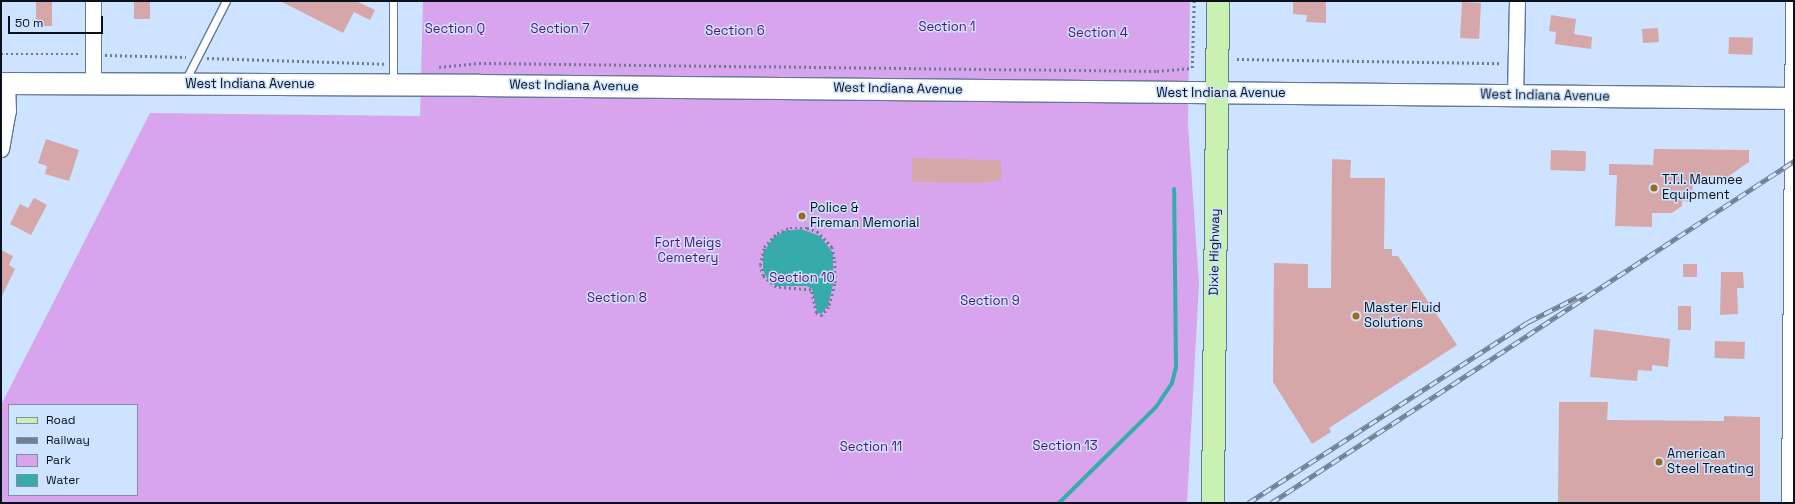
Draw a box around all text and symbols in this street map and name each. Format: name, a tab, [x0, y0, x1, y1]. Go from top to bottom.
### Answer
scale bar	[10, 8, 105, 34]
text: 50 m	[15, 15, 43, 31]
park label: Section 1	[918, 19, 976, 35]
park label: Section Q	[425, 21, 485, 37]
park label: Section 7	[530, 21, 590, 37]
park label: Section 6	[705, 23, 765, 39]
park label: Section 4	[1068, 25, 1128, 41]
street label: West Indiana Avenue	[185, 76, 315, 92]
street label: West Indiana Avenue	[509, 77, 639, 95]
street label: West Indiana Avenue	[833, 80, 963, 98]
street label: West Indiana Avenue	[1156, 85, 1286, 101]
street label: West Indiana Avenue	[1480, 87, 1610, 105]
place label: T.T.I. Maumee Equipment	[1662, 173, 1743, 204]
marker: T.T.I. Maumee Equipment	[1649, 183, 1659, 193]
place label: Police & Fireman Memorial	[810, 201, 919, 232]
street label: Dixie Highway	[1206, 208, 1224, 296]
marker: Police & Fireman Memorial	[797, 211, 807, 221]
park label: Fort Meigs Cemetery	[655, 236, 721, 267]
park label: Section 10	[769, 270, 835, 286]
park label: Section 8	[587, 290, 647, 306]
park label: Section 9	[960, 293, 1020, 309]
place label: Master Fluid Solutions	[1364, 301, 1441, 332]
marker: Master Fluid Solutions	[1351, 311, 1361, 321]
legend	[8, 404, 138, 496]
text: Road	[46, 412, 75, 428]
text: Railway	[46, 432, 90, 448]
park label: Section 13	[1033, 438, 1097, 454]
park label: Section 11	[840, 439, 902, 455]
place label: American Steel Treating	[1667, 447, 1754, 478]
text: Park	[46, 452, 71, 468]
marker: American Steel Treating	[1654, 457, 1664, 467]
text: Water	[46, 472, 80, 488]

